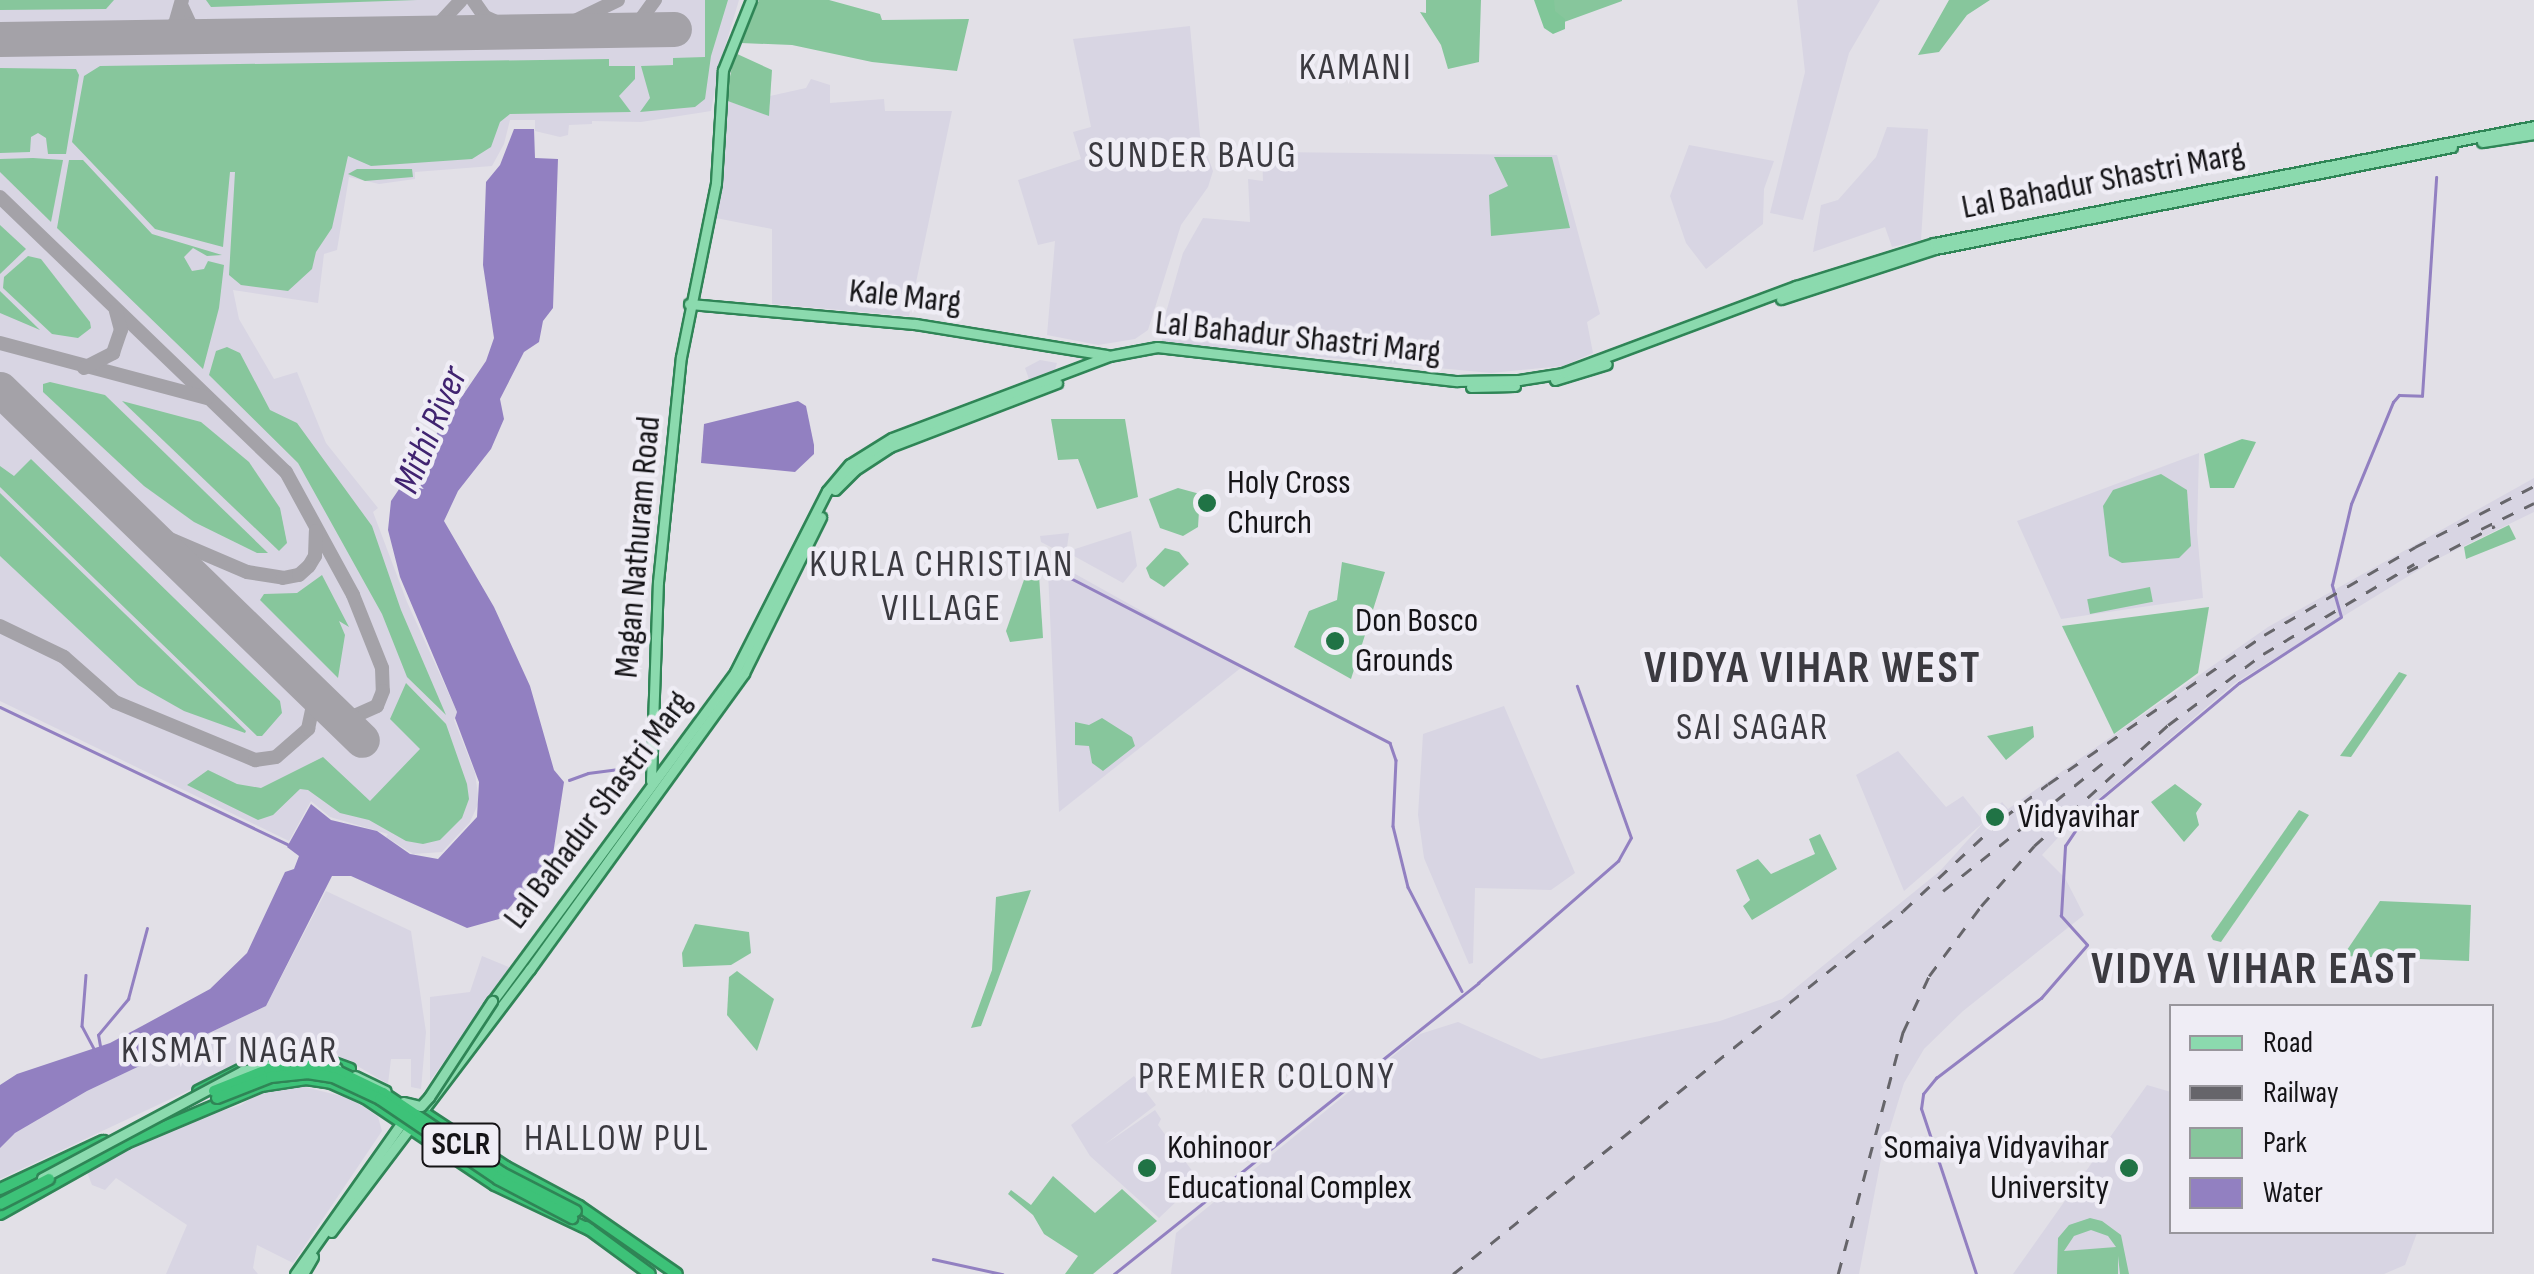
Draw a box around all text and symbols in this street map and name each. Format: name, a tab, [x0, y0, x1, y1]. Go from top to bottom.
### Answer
district label: KAMANI	[1299, 45, 1413, 91]
district label: SUNDER BAUG	[1088, 133, 1298, 179]
street label: Lal Bahadur Shastri Marg	[1958, 133, 2248, 229]
street label: Kale Marg	[847, 270, 963, 324]
street label: Lal Bahadur Shastri Marg	[1153, 302, 1443, 374]
water label: Mithi River	[384, 360, 478, 500]
street label: Magan Nathuram Road	[606, 414, 670, 680]
place label: Holy Cross Church	[1227, 462, 1350, 544]
marker: Holy Cross Church	[1196, 492, 1218, 514]
district label: KURLA CHRISTIAN VILLAGE	[809, 542, 1075, 632]
place label: Don Bosco Grounds	[1355, 600, 1478, 682]
marker: Don Bosco Grounds	[1324, 630, 1346, 652]
district label: VIDYA VIHAR WEST	[1644, 642, 1982, 696]
street label: Lal Bahadur Shastri Marg	[495, 683, 701, 937]
district label: SAI SAGAR	[1676, 705, 1830, 751]
place label: Vidyavihar	[2018, 796, 2140, 838]
marker: Vidyavihar	[1982, 804, 2008, 830]
district label: VIDYA VIHAR EAST	[2091, 943, 2419, 997]
legend	[2169, 1004, 2494, 1234]
text: Road	[2263, 1025, 2313, 1061]
district label: KISMAT NAGAR	[121, 1028, 339, 1074]
district label: PREMIER COLONY	[1138, 1054, 1396, 1100]
text: Railway	[2263, 1075, 2339, 1111]
district label: HALLOW PUL	[524, 1116, 710, 1162]
road number: SCLR	[421, 1118, 501, 1172]
text: Park	[2263, 1125, 2307, 1161]
place label: Kohinoor Educational Complex	[1167, 1127, 1411, 1209]
place label: Somaiya Vidyavihar University	[1883, 1127, 2109, 1209]
marker: Kohinoor Educational Complex	[1136, 1157, 1158, 1179]
marker: Somaiya Vidyavihar University	[2118, 1157, 2140, 1179]
text: Water	[2263, 1175, 2323, 1211]

